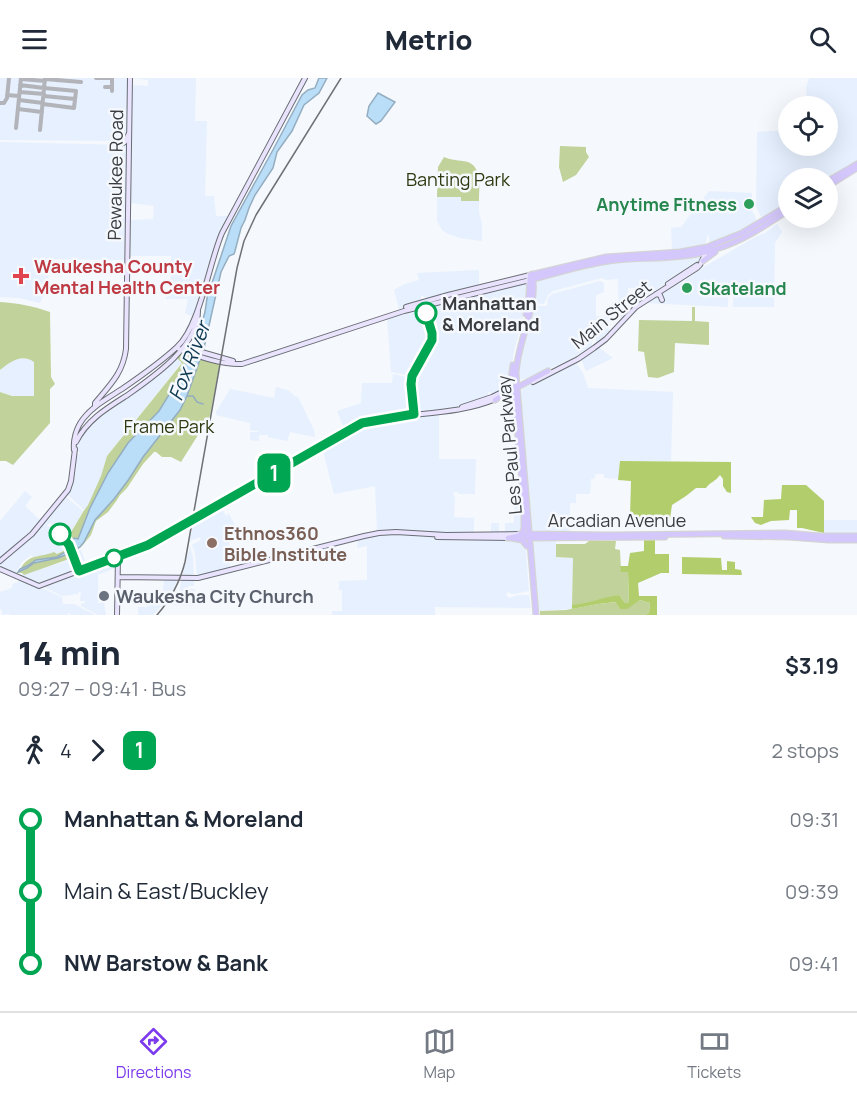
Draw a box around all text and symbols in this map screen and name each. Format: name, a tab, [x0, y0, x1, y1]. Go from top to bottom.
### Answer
text: Metrio	[385, 21, 472, 58]
icon: menu	[18, 23, 51, 56]
icon: search	[806, 23, 839, 56]
map controls	[778, 96, 838, 228]
button: locate	[778, 96, 838, 156]
street label: Pewaukee Road	[102, 109, 128, 241]
park label: Banting Park	[406, 167, 511, 191]
button: layers	[778, 168, 838, 228]
place label: Anytime Fitness	[596, 192, 737, 216]
marker: Anytime Fitness	[742, 197, 756, 211]
place label: Waukesha County Mental Health Center	[34, 254, 220, 299]
marker: Waukesha County Mental Health Center	[12, 267, 30, 285]
street label: Main Street	[566, 274, 656, 354]
place label: Skateland	[699, 276, 787, 300]
marker: Skateland	[680, 281, 694, 295]
place label: Manhattan & Moreland	[442, 291, 540, 336]
marker: Manhattan & Moreland	[415, 302, 437, 324]
water label: Fox River	[162, 315, 217, 404]
street label: Les Paul Parkway	[491, 374, 527, 516]
park label: Frame Park	[124, 414, 215, 438]
line badge: 1	[254, 454, 294, 492]
text: 1	[269, 459, 279, 487]
street label: Arcadian Avenue	[548, 508, 686, 532]
place label: Ethnos360 Bible Institute	[224, 521, 347, 566]
unlabelled marker	[49, 523, 71, 545]
marker: Ethnos360 Bible Institute	[205, 536, 219, 550]
unlabelled marker	[105, 549, 123, 567]
place label: Waukesha City Church	[116, 584, 314, 608]
marker: Waukesha City Church	[97, 589, 111, 603]
text: 14 min	[18, 630, 121, 675]
text: $3.19	[785, 651, 839, 681]
text: 09:27 – 09:41 · Bus	[18, 675, 186, 702]
icon: walk	[18, 734, 51, 767]
icon: forward	[81, 734, 114, 767]
text: 1	[135, 736, 144, 764]
text: 4	[60, 737, 72, 764]
text: 2 stops	[771, 737, 839, 764]
text: Manhattan & Moreland	[64, 804, 304, 834]
text: 09:31	[790, 806, 839, 833]
text: Main & East/Buckley	[64, 876, 269, 906]
text: 09:39	[785, 878, 839, 905]
text: NW Barstow & Bank	[64, 948, 268, 978]
text: 09:41	[789, 950, 839, 977]
tab: Directions	[116, 1025, 191, 1083]
tab: Map	[423, 1025, 456, 1083]
tab: Tickets	[687, 1025, 741, 1083]

